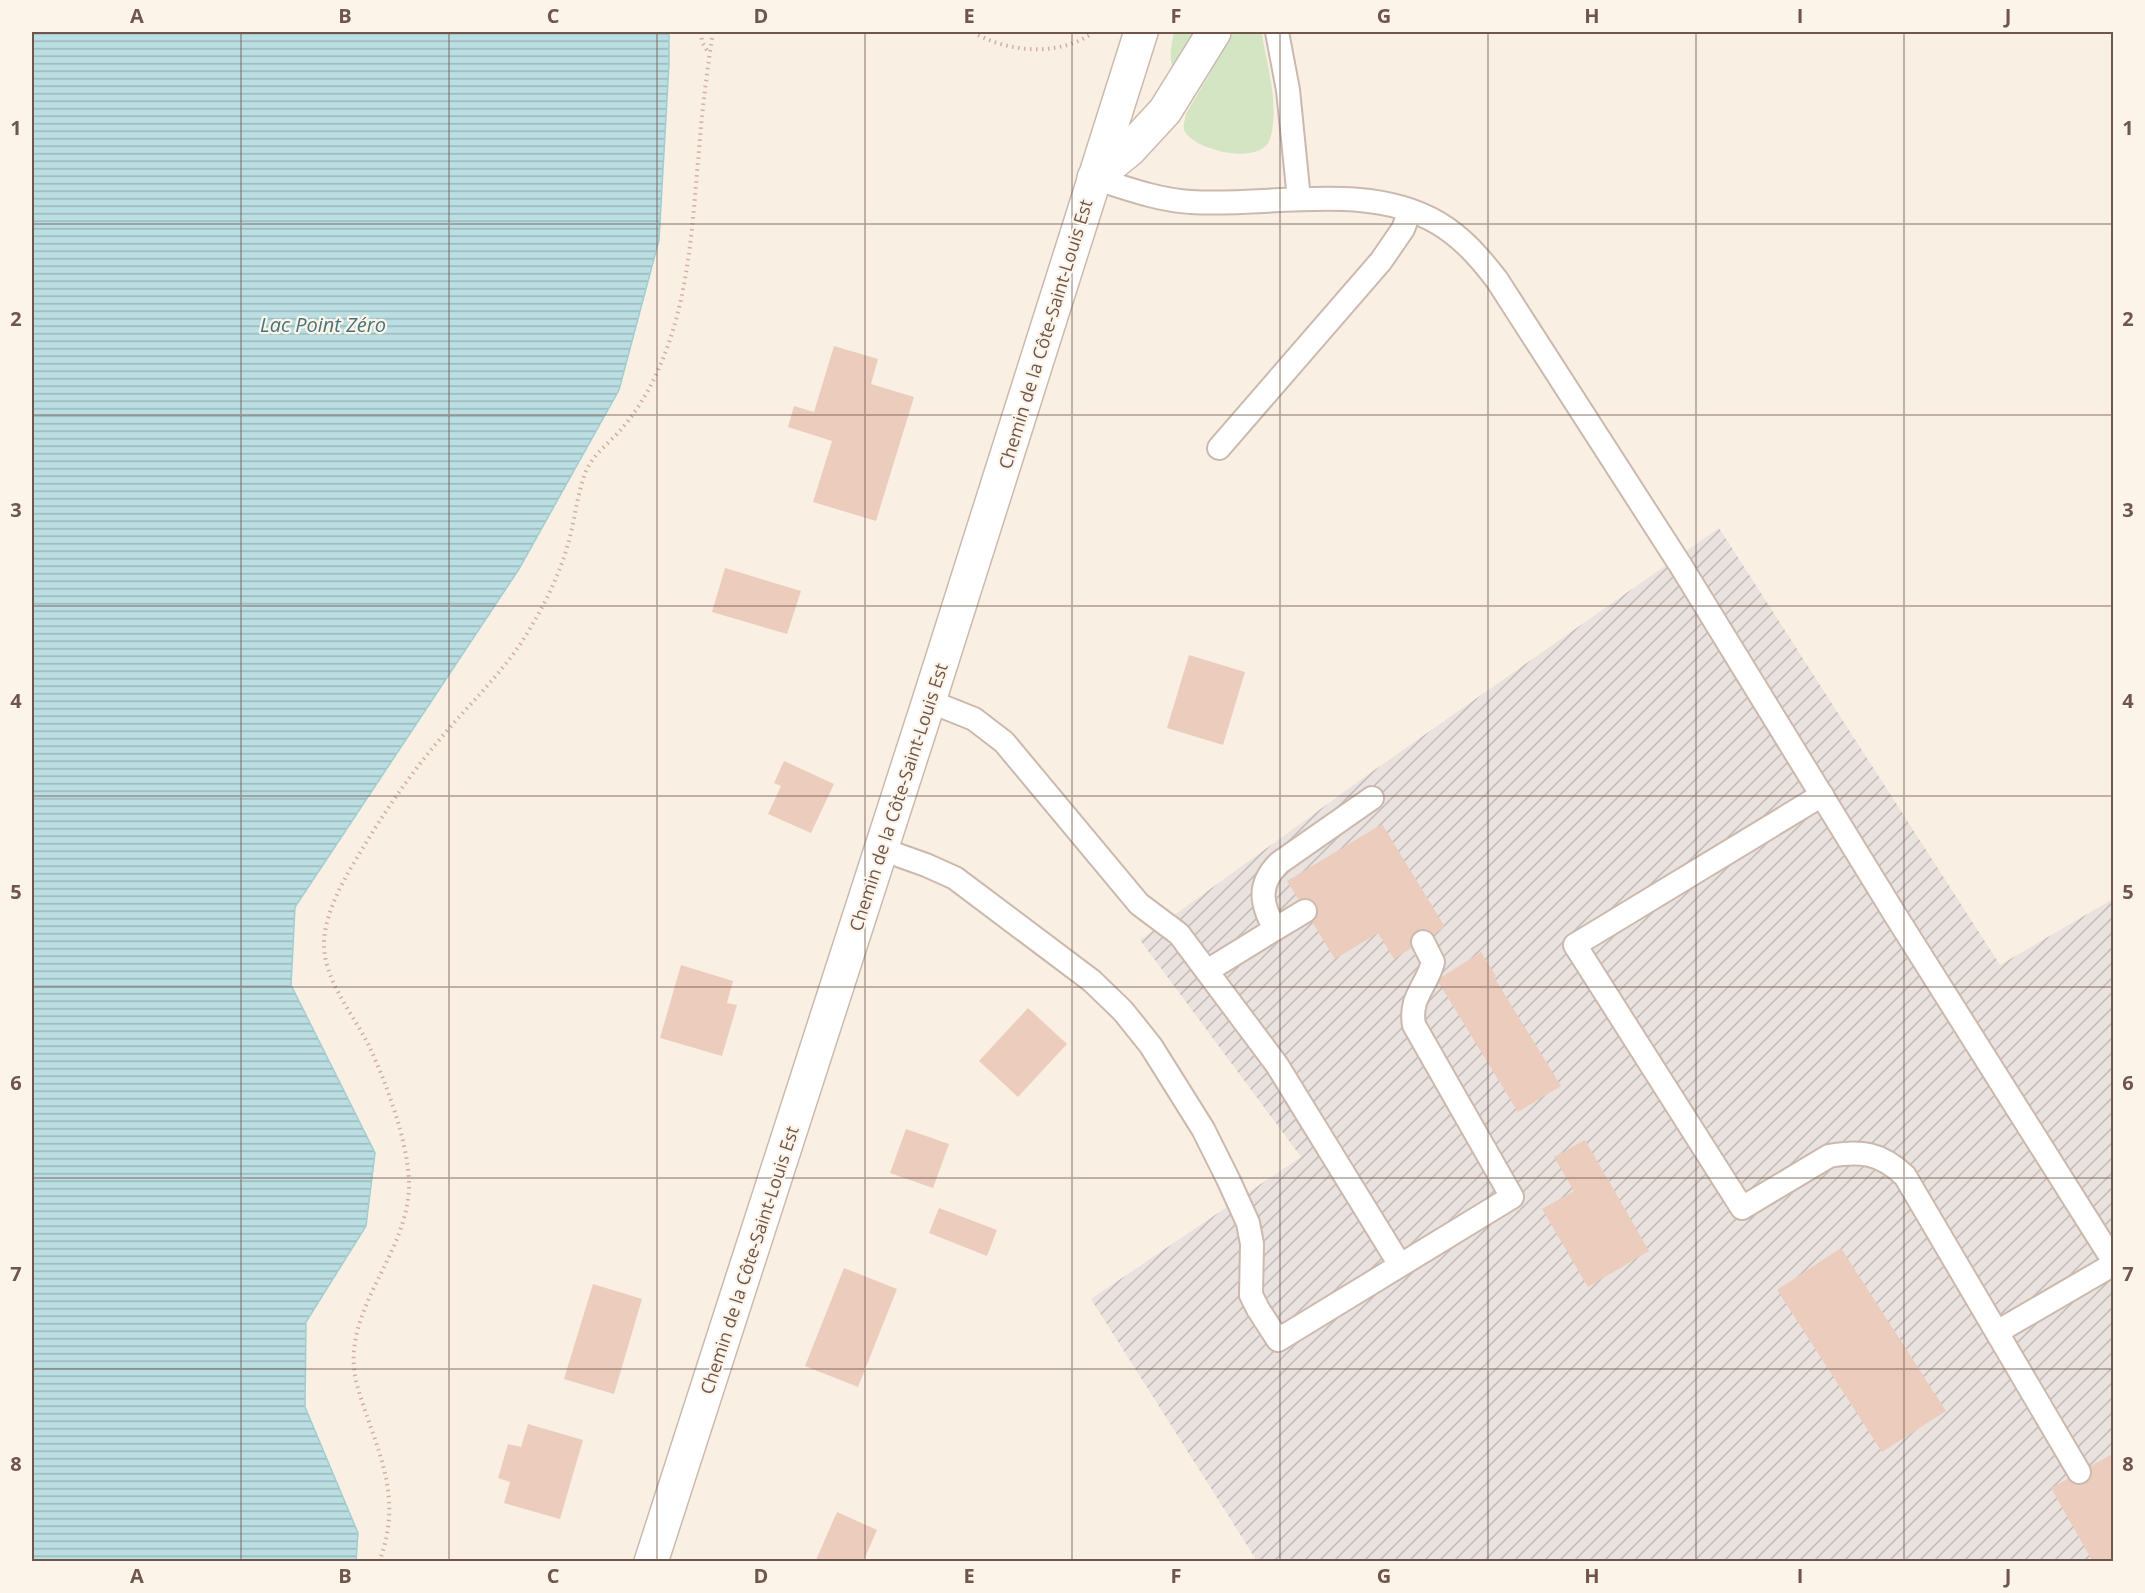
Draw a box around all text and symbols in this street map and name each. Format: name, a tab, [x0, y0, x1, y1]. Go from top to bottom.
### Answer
text: A	[130, 2, 144, 29]
text: B	[338, 2, 352, 29]
text: C	[547, 2, 560, 29]
text: D	[754, 2, 768, 29]
text: E	[963, 2, 975, 29]
text: F	[1171, 2, 1181, 29]
text: G	[1377, 2, 1391, 29]
text: H	[1584, 2, 1600, 29]
text: I	[1797, 2, 1803, 29]
text: J	[2003, 2, 2011, 29]
text: 1	[10, 114, 22, 141]
text: 1	[2122, 114, 2134, 141]
street label: Chemin de la Côte-Saint-Louis Est	[992, 196, 1098, 472]
text: 2	[10, 305, 22, 332]
text: 2	[2122, 305, 2134, 332]
water label: Lac Point Zéro	[260, 311, 386, 338]
text: 3	[10, 496, 22, 523]
text: 3	[2122, 496, 2134, 523]
street label: Chemin de la Côte-Saint-Louis Est	[843, 660, 953, 934]
text: 4	[10, 687, 22, 714]
text: 4	[2122, 687, 2134, 714]
text: 5	[10, 878, 22, 905]
text: 5	[2122, 878, 2134, 905]
text: 6	[10, 1069, 22, 1096]
text: 6	[2122, 1069, 2134, 1096]
street label: Chemin de la Côte-Saint-Louis Est	[694, 1123, 804, 1397]
text: 7	[10, 1260, 22, 1287]
text: 7	[2122, 1260, 2134, 1287]
text: 8	[10, 1450, 22, 1477]
text: 8	[2122, 1450, 2134, 1477]
text: A	[130, 1562, 144, 1589]
text: B	[338, 1562, 352, 1589]
text: C	[547, 1562, 560, 1589]
text: D	[754, 1562, 768, 1589]
text: E	[963, 1562, 975, 1589]
text: F	[1171, 1562, 1181, 1589]
text: G	[1377, 1562, 1391, 1589]
text: H	[1584, 1562, 1600, 1589]
text: I	[1797, 1562, 1803, 1589]
text: J	[2003, 1562, 2011, 1589]

